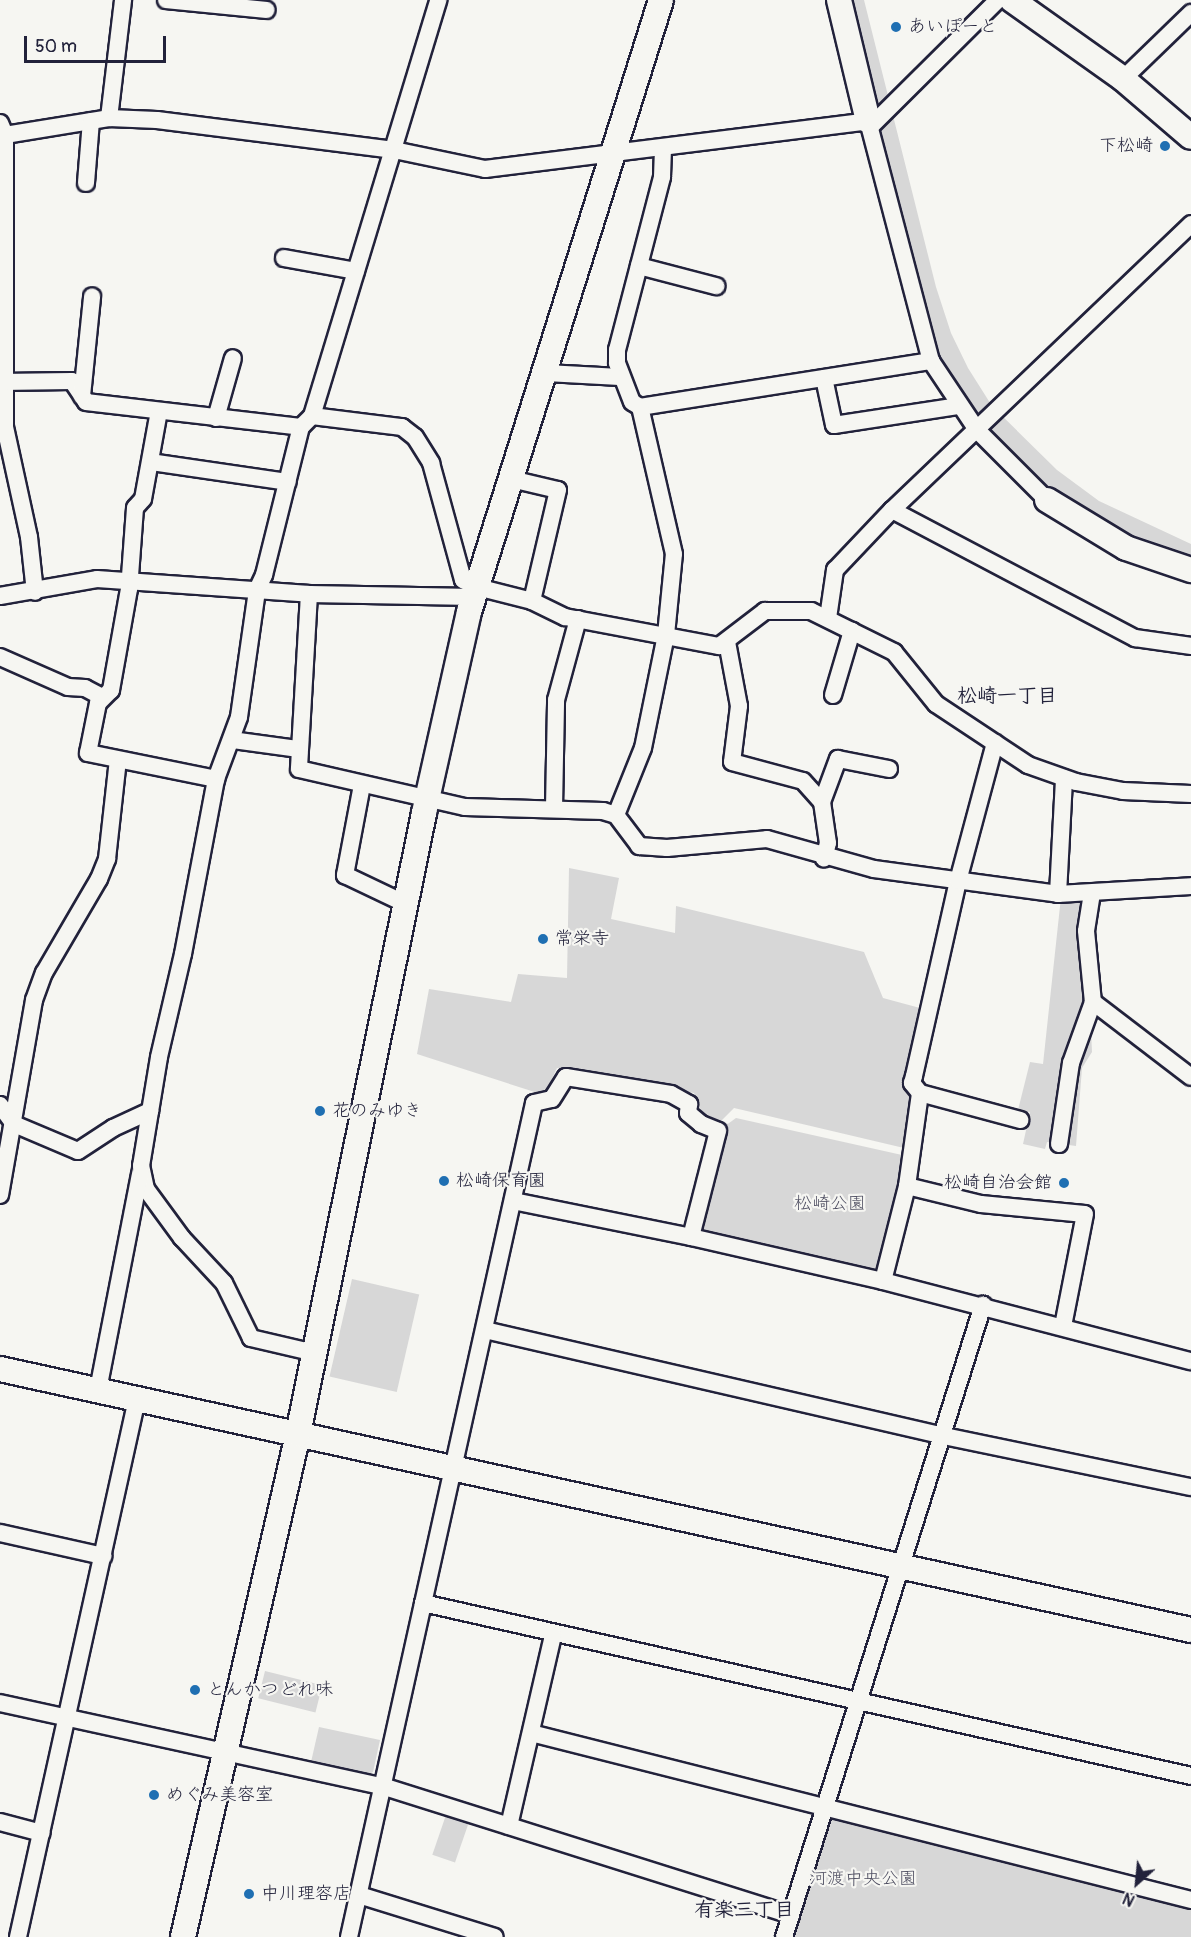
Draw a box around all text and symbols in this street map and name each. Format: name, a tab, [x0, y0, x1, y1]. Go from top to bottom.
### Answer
place label: あいぽーと	[908, 16, 997, 38]
marker: あいぽーと	[889, 20, 903, 34]
scale bar	[27, 24, 170, 62]
text: 50 m	[35, 35, 77, 58]
place label: 下松崎	[1099, 135, 1153, 157]
marker: 下松崎	[1158, 139, 1172, 153]
district label: 松崎一丁目	[957, 683, 1057, 707]
place label: 常栄寺	[555, 928, 609, 950]
marker: 常栄寺	[536, 932, 550, 946]
place label: 花のみゆき	[332, 1100, 422, 1122]
marker: 花のみゆき	[313, 1104, 327, 1118]
place label: 松崎保育園	[456, 1170, 546, 1192]
place label: 松崎自治会館	[944, 1172, 1052, 1194]
marker: 松崎保育園	[437, 1174, 451, 1188]
marker: 松崎自治会館	[1057, 1176, 1071, 1190]
park label: 松崎公園	[794, 1193, 866, 1215]
place label: とんかつどれ味	[207, 1679, 333, 1701]
marker: とんかつどれ味	[188, 1683, 202, 1697]
place label: めぐみ美容室	[166, 1784, 274, 1806]
marker: めぐみ美容室	[147, 1788, 161, 1802]
north arrow	[1107, 1853, 1167, 1913]
park label: 河渡中央公園	[809, 1868, 917, 1890]
place label: 中川理容店	[261, 1883, 351, 1905]
marker: 中川理容店	[242, 1887, 256, 1901]
text: N	[1119, 1888, 1138, 1910]
district label: 有楽三丁目	[694, 1897, 794, 1921]

